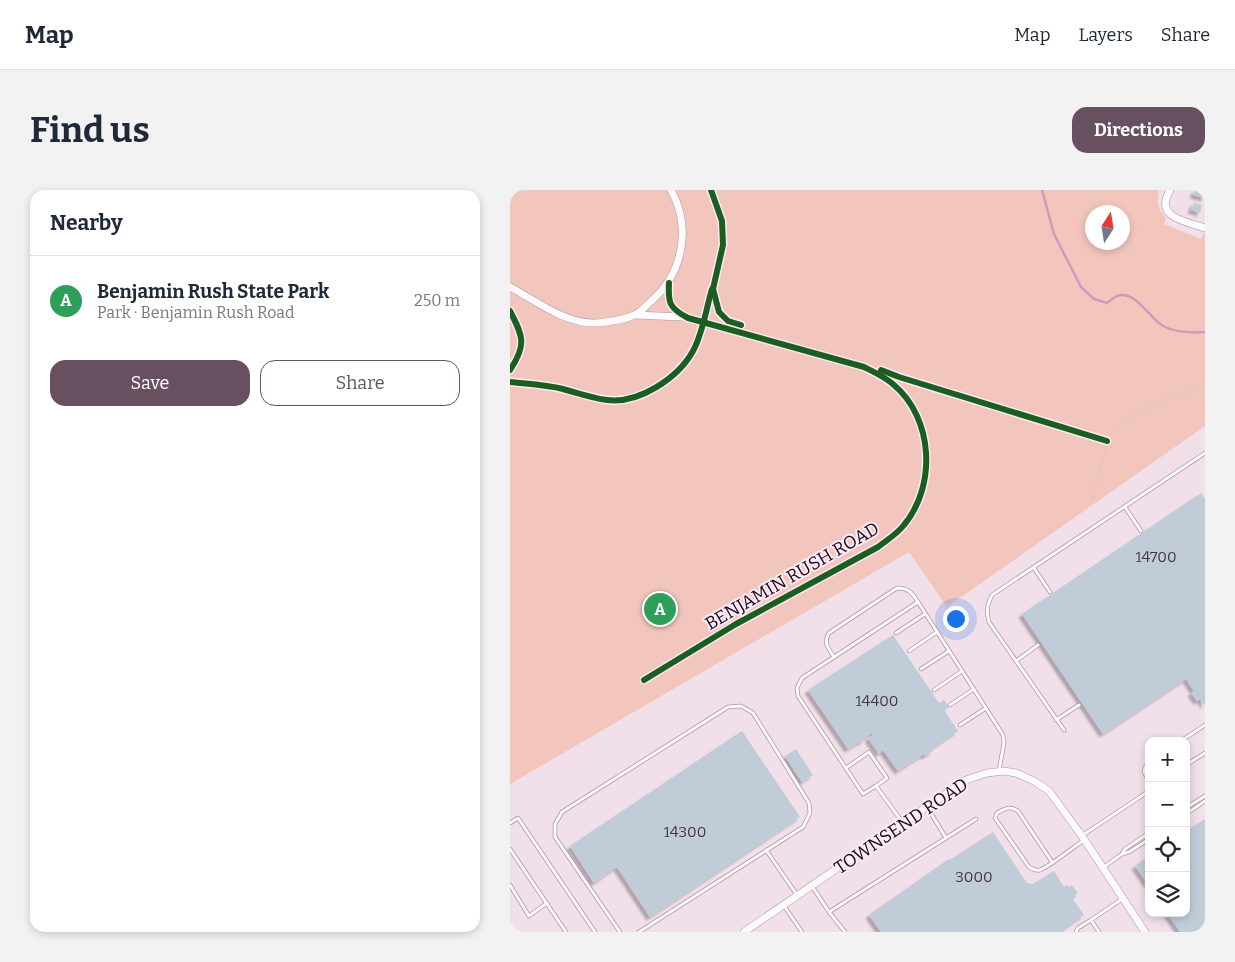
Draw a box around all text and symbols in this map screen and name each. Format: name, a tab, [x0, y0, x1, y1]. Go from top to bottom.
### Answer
text: Map	[25, 21, 74, 49]
text: Map	[1014, 24, 1050, 46]
text: Layers	[1078, 24, 1133, 46]
text: Share	[1161, 24, 1210, 46]
button: Directions	[1072, 107, 1205, 153]
text: Find us	[30, 109, 150, 151]
north arrow	[1085, 205, 1130, 250]
text: Nearby	[50, 210, 123, 236]
text: Benjamin Rush State Park	[97, 280, 329, 303]
text: A	[60, 291, 72, 310]
text: 250 m	[414, 291, 460, 310]
text: Park · Benjamin Rush Road	[97, 303, 295, 322]
button: Save	[50, 360, 250, 406]
button: Share	[260, 360, 460, 406]
street label: BENJAMIN RUSH ROAD	[701, 517, 883, 635]
house number: 14700	[1135, 548, 1177, 566]
pin: A	[644, 590, 676, 628]
your location	[943, 606, 969, 632]
house number: 14400	[856, 692, 898, 710]
map controls	[1145, 737, 1190, 917]
button: +	[1145, 737, 1190, 782]
street label: TOWNSEND ROAD	[830, 773, 972, 879]
button: −	[1145, 782, 1190, 827]
house number: 14300	[664, 823, 706, 841]
button: locate	[1145, 827, 1190, 872]
house number: 3000	[955, 868, 993, 886]
button: layers	[1145, 872, 1190, 917]

